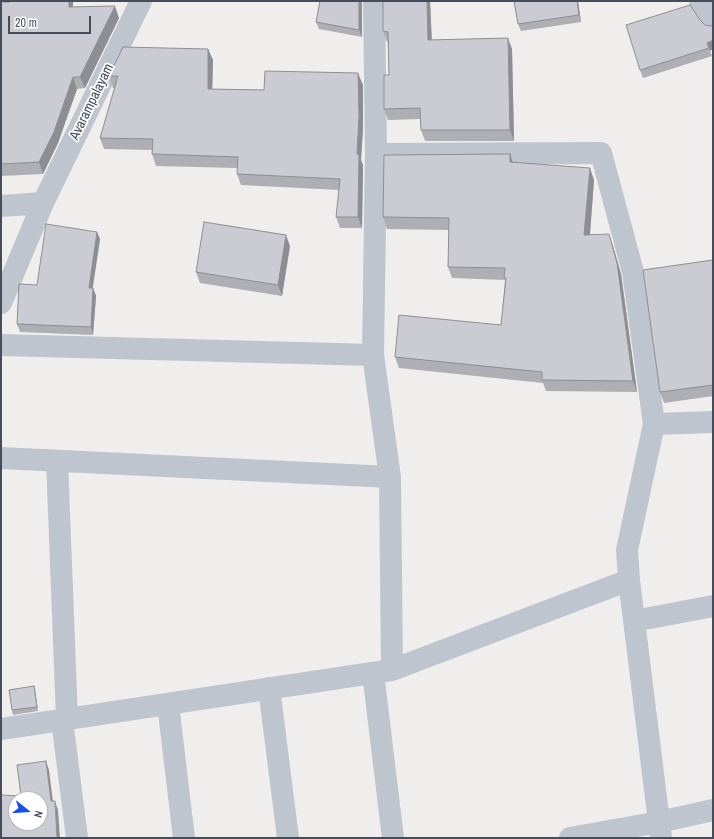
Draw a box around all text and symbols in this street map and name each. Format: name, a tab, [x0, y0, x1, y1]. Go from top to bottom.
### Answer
scale bar	[10, 8, 93, 34]
text: 20 m	[15, 15, 37, 31]
street label: Avarampalayam	[66, 61, 118, 143]
north arrow	[8, 791, 48, 831]
text: N	[31, 809, 46, 819]

